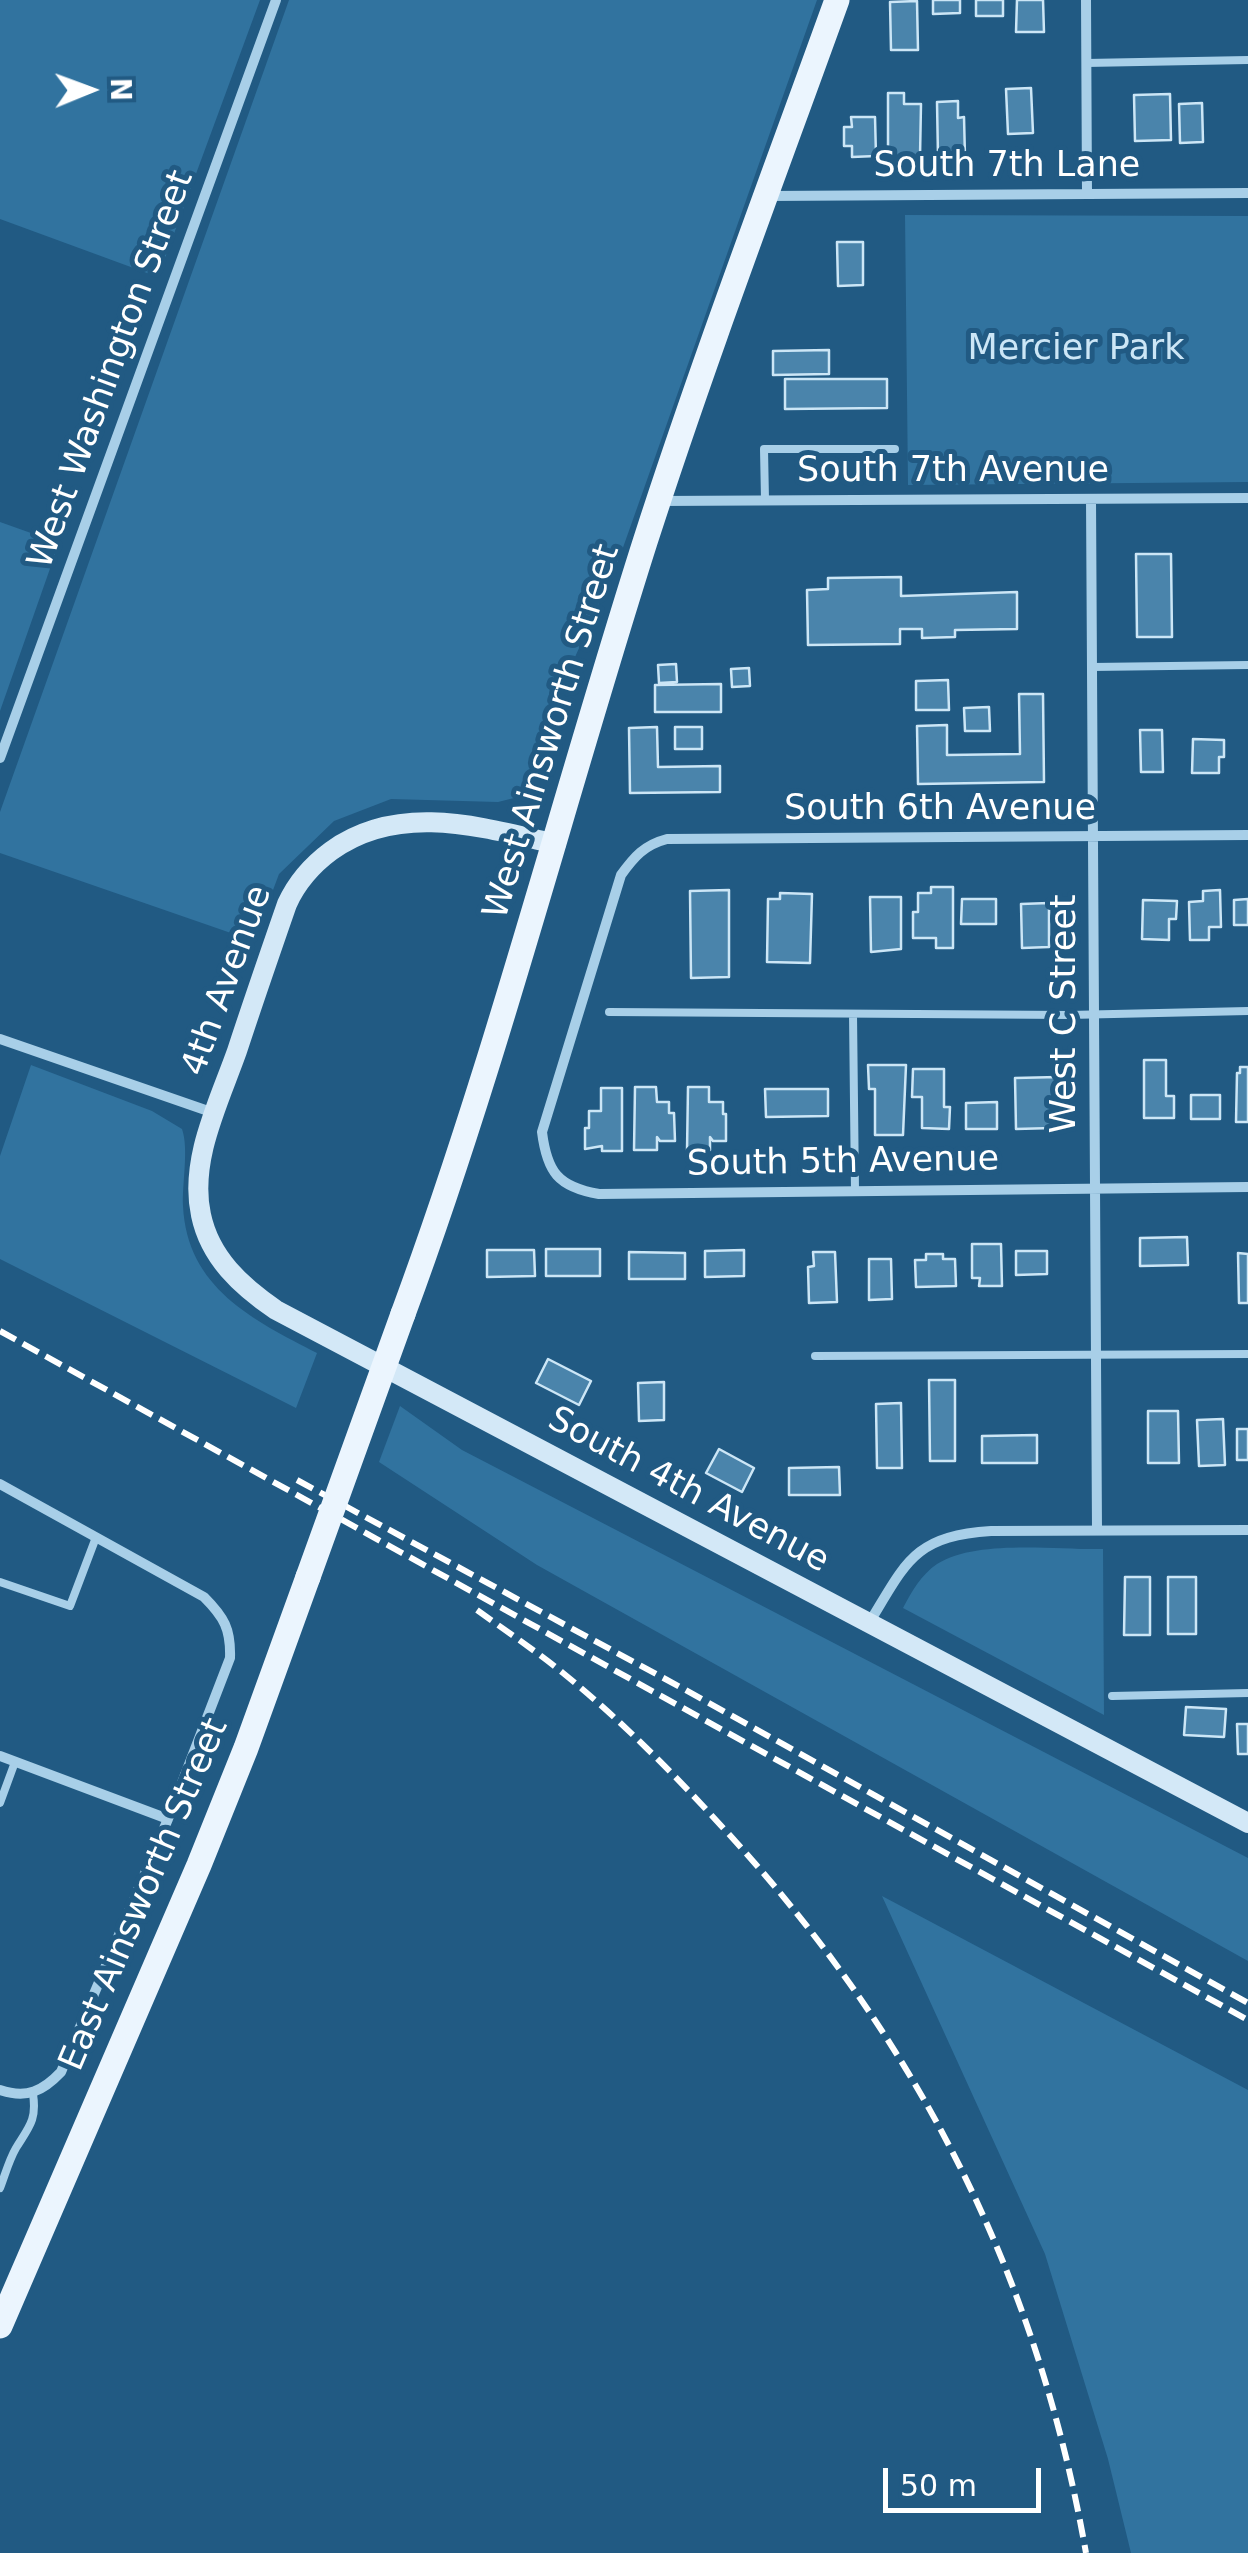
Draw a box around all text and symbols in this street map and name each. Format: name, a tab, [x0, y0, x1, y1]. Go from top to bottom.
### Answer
north arrow	[40, 40, 140, 140]
text: N	[104, 77, 137, 101]
street label: South 7th Lane	[874, 146, 1140, 188]
street label: West Washington Street	[20, 165, 204, 575]
park label: Mercier Park	[967, 329, 1185, 371]
street label: South 7th Avenue	[797, 451, 1109, 493]
street label: West Ainsworth Street	[476, 540, 630, 924]
street label: South 6th Avenue	[784, 789, 1096, 831]
street label: 4th Avenue	[174, 880, 282, 1082]
street label: West C Street	[1045, 894, 1087, 1134]
street label: South 5th Avenue	[687, 1139, 999, 1187]
street label: South 4th Avenue	[540, 1399, 836, 1583]
street label: East Ainsworth Street	[52, 1713, 238, 2077]
scale bar	[888, 2448, 1046, 2510]
text: 50 m	[900, 2468, 977, 2503]

